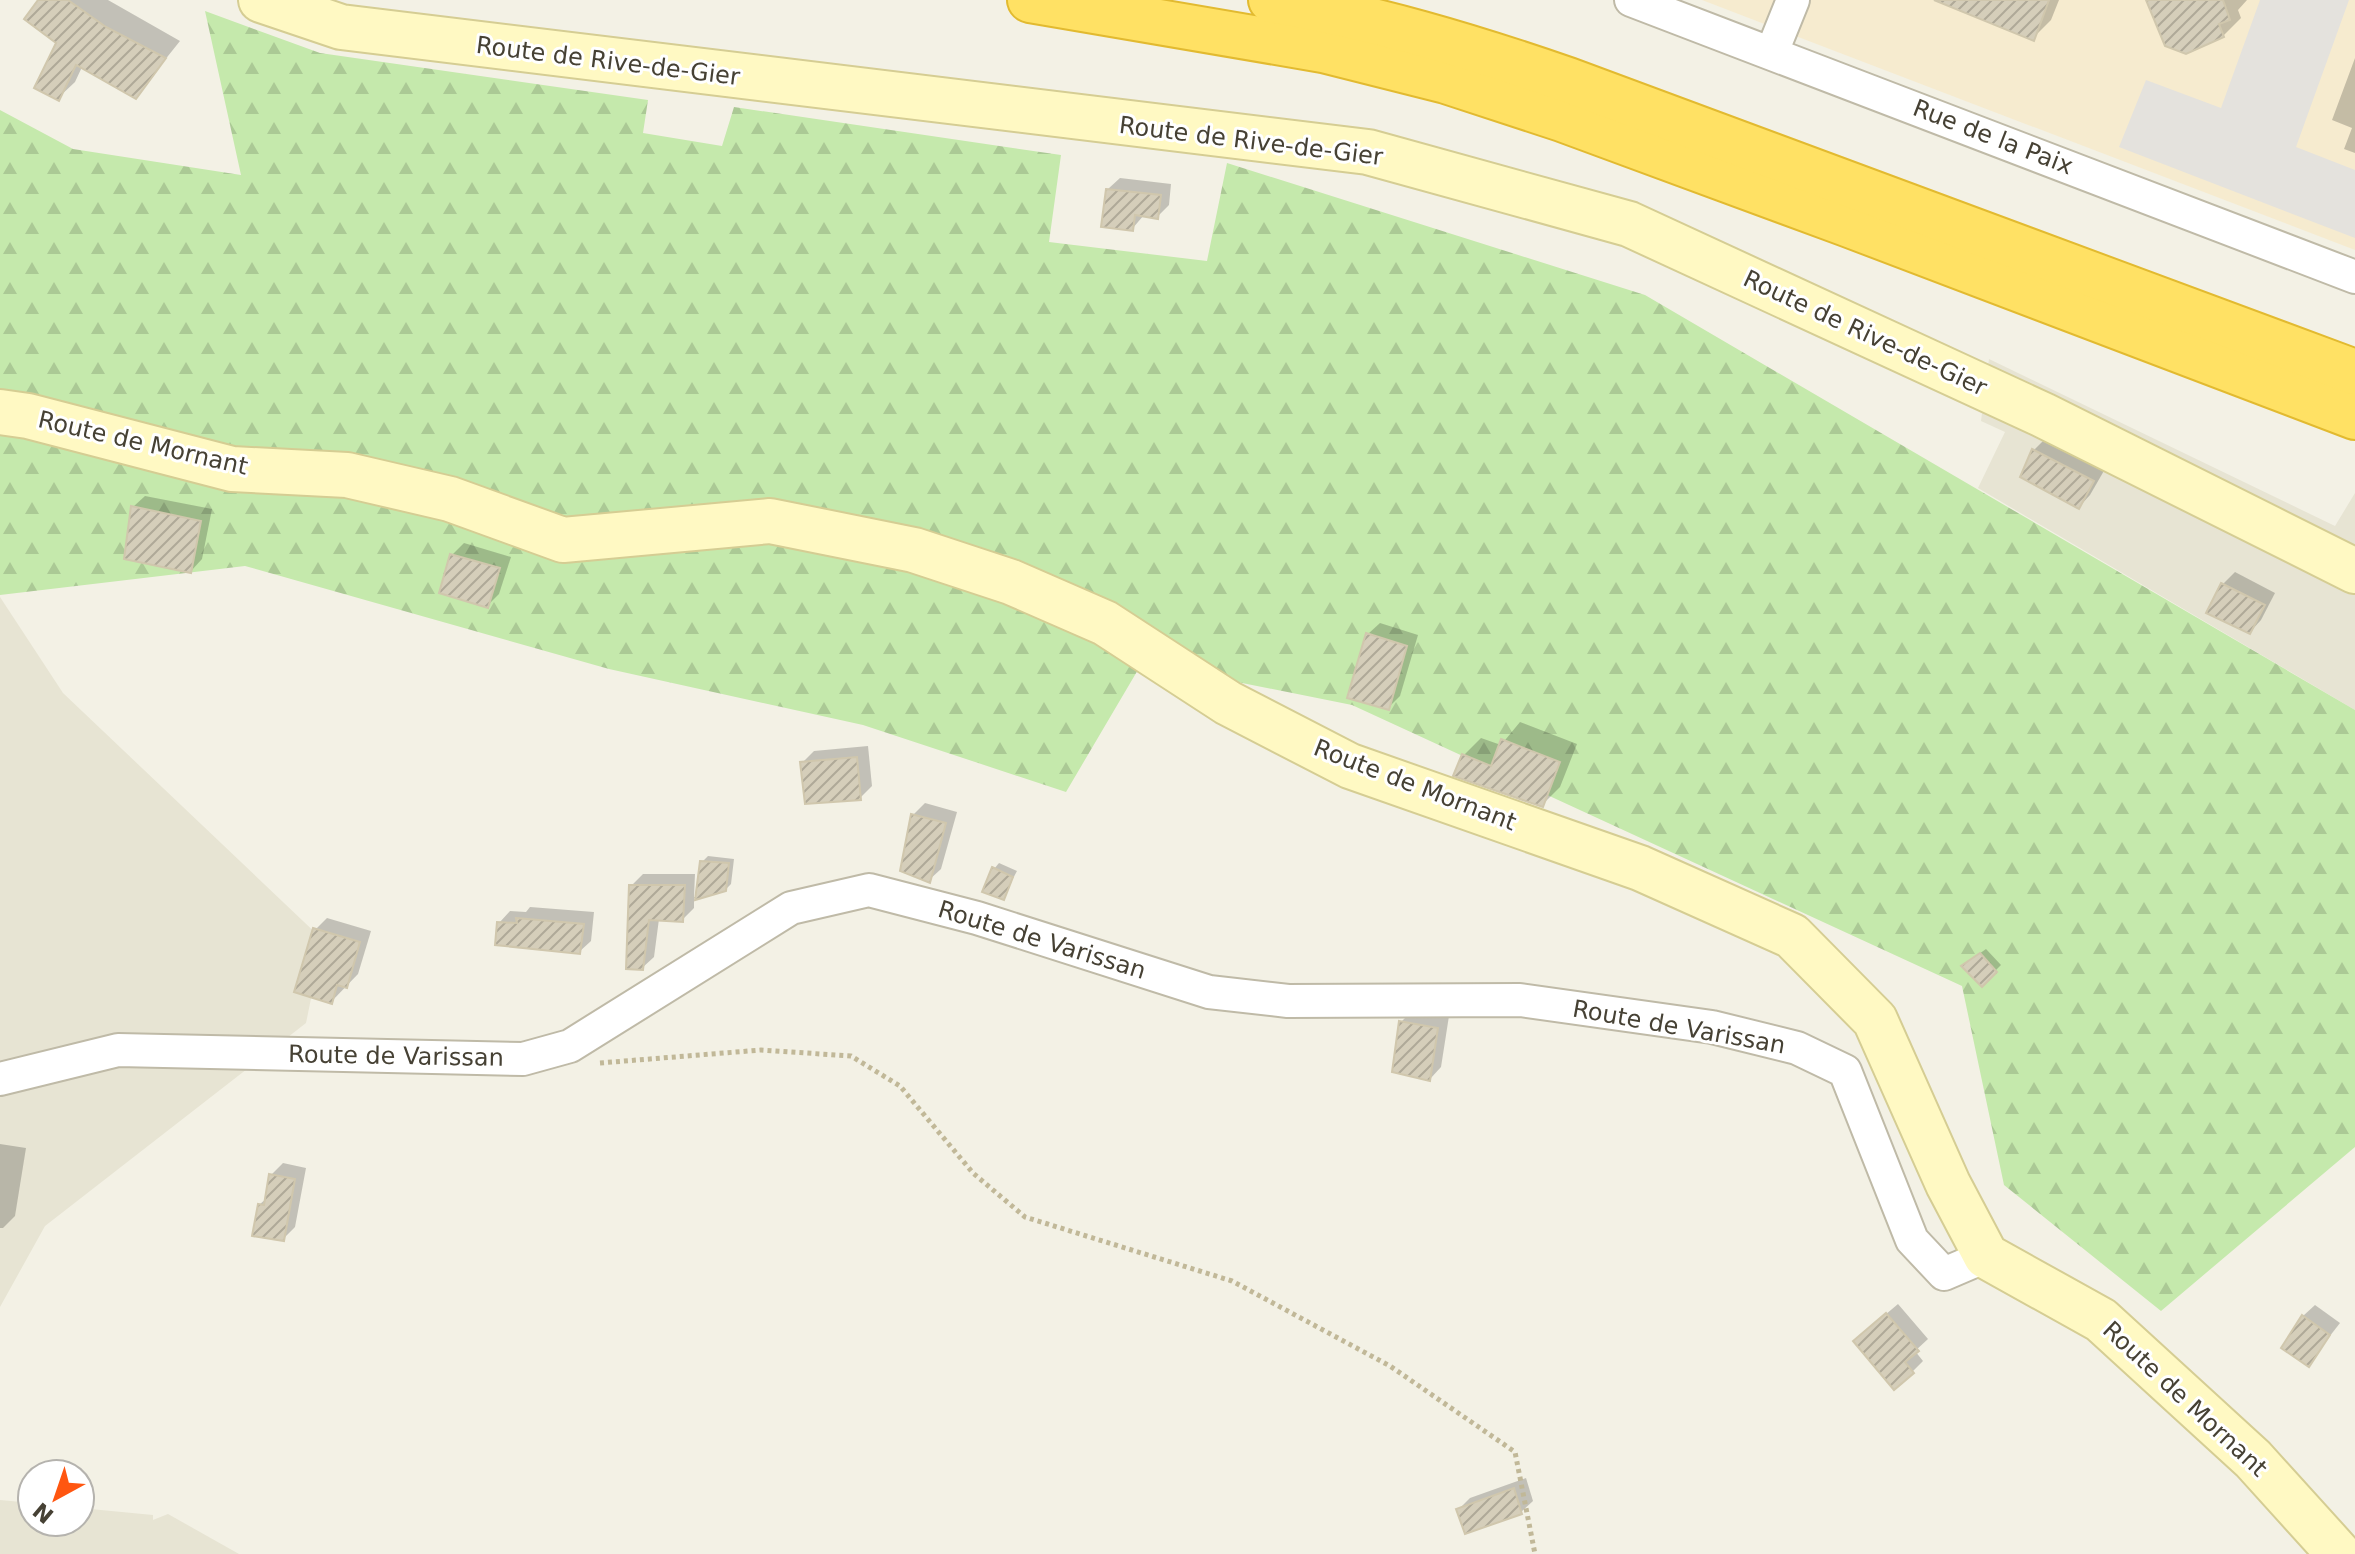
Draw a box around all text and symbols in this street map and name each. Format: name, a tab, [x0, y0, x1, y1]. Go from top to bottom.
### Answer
street label: Route de Rive-de-Gier	[475, 31, 742, 91]
street label: Rue de la Paix	[1909, 94, 2077, 180]
street label: Route de Rive-de-Gier	[1118, 111, 1385, 171]
street label: Route de Rive-de-Gier	[1739, 264, 1991, 402]
street label: Route de Mornant	[35, 405, 251, 481]
street label: Route de Mornant	[1310, 734, 1520, 836]
street label: Route de Varissan	[935, 895, 1149, 985]
street label: Route de Varissan	[1570, 994, 1788, 1060]
street label: Route de Varissan	[288, 1040, 504, 1072]
street label: Route de Mornant	[2097, 1316, 2273, 1482]
north arrow	[16, 1458, 96, 1538]
text: N	[28, 1497, 59, 1528]

